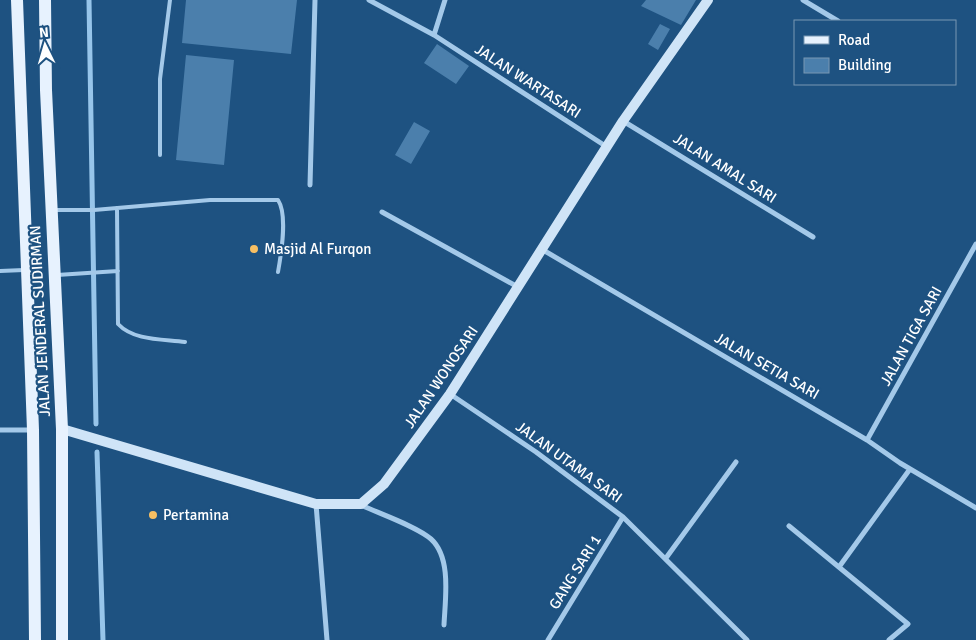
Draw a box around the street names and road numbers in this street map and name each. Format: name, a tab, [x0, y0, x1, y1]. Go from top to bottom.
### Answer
street label: JALAN WARTASARI	[472, 40, 584, 122]
street label: JALAN AMAL SARI	[670, 129, 780, 207]
street label: JALAN JENDERAL SUDIRMAN	[26, 225, 54, 417]
street label: JALAN TIGA SARI	[876, 283, 946, 389]
street label: JALAN WONOSARI	[400, 322, 482, 432]
street label: JALAN SETIA SARI	[711, 329, 823, 403]
street label: JALAN UTAMA SARI	[512, 417, 626, 507]
street label: GANG SARI 1	[545, 531, 605, 613]

